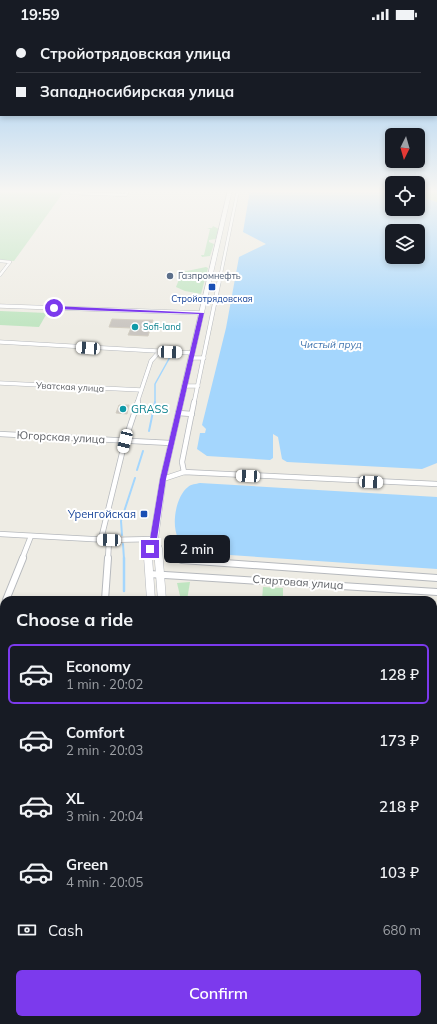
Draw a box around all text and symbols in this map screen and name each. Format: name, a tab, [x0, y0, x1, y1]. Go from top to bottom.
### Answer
text: 19:59	[20, 5, 60, 24]
text: Стройотрядовская улица	[40, 44, 231, 63]
text: Западносибирская улица	[40, 82, 234, 101]
north arrow	[385, 128, 425, 168]
map controls	[385, 128, 425, 264]
button: locate	[385, 176, 425, 216]
button: layers	[385, 224, 425, 264]
place label: Газпромнефть	[178, 270, 241, 281]
marker: Газпромнефть	[165, 271, 175, 281]
marker: Стройотрядовская	[207, 282, 217, 292]
place label: Стройотрядовская	[171, 293, 253, 304]
route start	[45, 299, 63, 317]
place label: Sofi-land	[143, 321, 181, 332]
marker: Sofi-land	[130, 322, 140, 332]
water label: Чистый пруд	[300, 338, 362, 351]
car	[76, 341, 100, 355]
car	[158, 346, 182, 358]
street label: Уватская улица	[34, 379, 105, 395]
place label: GRASS	[131, 402, 168, 416]
marker: GRASS	[118, 404, 128, 414]
street label: Югорская улица	[16, 428, 106, 446]
car	[116, 428, 134, 454]
car	[236, 469, 260, 483]
car	[359, 475, 383, 489]
place label: Уренгойская	[67, 507, 136, 521]
marker: Уренгойская	[139, 509, 149, 519]
car	[97, 534, 121, 546]
callout: 2 min	[164, 535, 230, 563]
route end	[141, 540, 159, 558]
text: 2 min	[180, 541, 214, 557]
street label: Стартовая улица	[252, 572, 344, 592]
text: Choose a ride	[16, 608, 133, 631]
icon: car	[18, 656, 54, 692]
text: Economy	[66, 657, 131, 676]
text: 128 ₽	[379, 665, 419, 684]
text: 1 min · 20:02	[66, 676, 143, 692]
icon: car	[18, 722, 54, 758]
text: Comfort	[66, 723, 124, 742]
text: 173 ₽	[379, 731, 419, 750]
text: 2 min · 20:03	[66, 742, 143, 758]
icon: car	[18, 788, 54, 824]
text: XL	[66, 789, 84, 808]
text: 218 ₽	[379, 797, 419, 816]
text: 3 min · 20:04	[66, 808, 143, 824]
icon: car	[18, 854, 54, 890]
text: Green	[66, 855, 108, 874]
text: 103 ₽	[379, 863, 419, 882]
text: 4 min · 20:05	[66, 874, 143, 890]
icon: cash	[16, 919, 38, 941]
text: Cash	[48, 921, 83, 940]
text: 680 m	[383, 922, 421, 938]
button: Confirm	[16, 970, 421, 1016]

